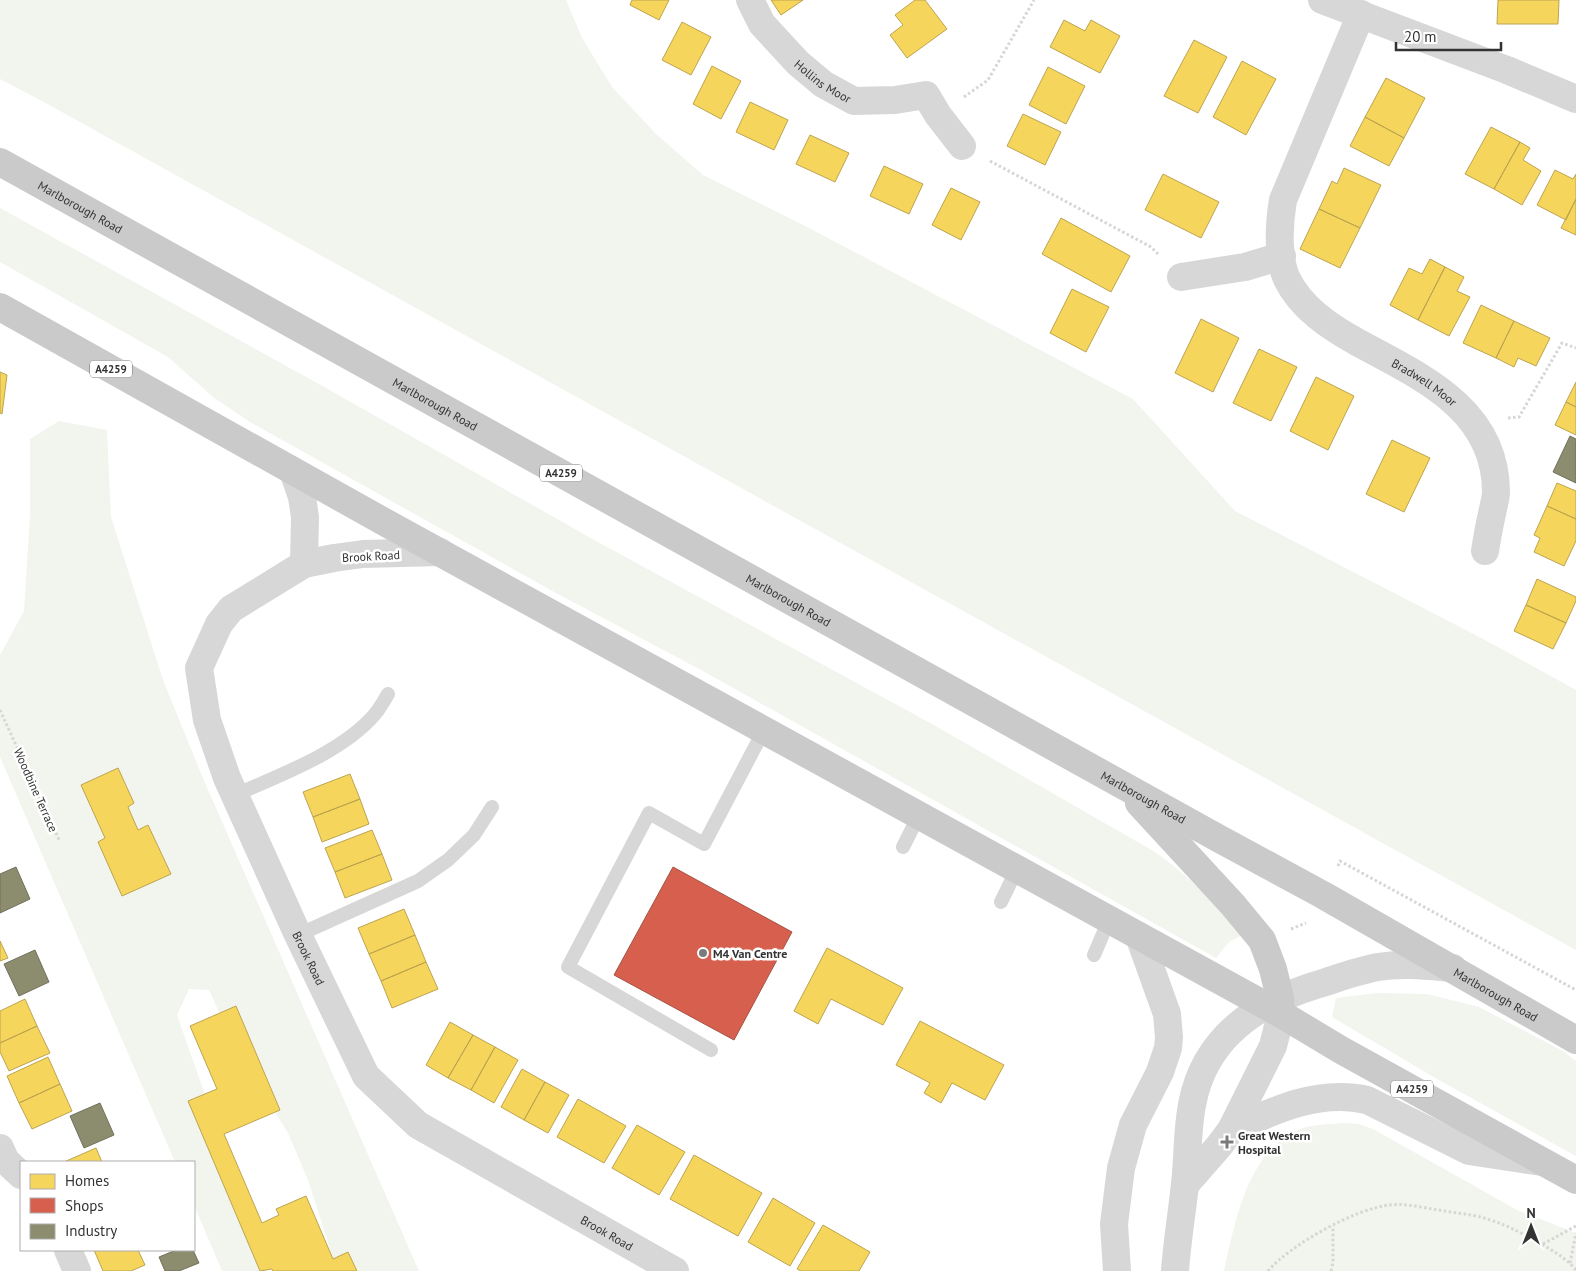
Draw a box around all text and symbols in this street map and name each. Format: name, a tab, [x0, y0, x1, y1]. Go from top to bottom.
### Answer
scale bar	[1396, 20, 1501, 52]
text: 20 m	[1404, 27, 1437, 46]
street label: Hollins Moor	[792, 56, 854, 106]
street label: Marlborough Road	[35, 177, 125, 236]
street label: Bradwell Moor	[1389, 355, 1460, 409]
road number: A4259	[90, 360, 132, 378]
street label: Marlborough Road	[390, 374, 480, 433]
road number: A4259	[540, 464, 582, 482]
street label: Brook Road	[342, 547, 400, 565]
street label: Marlborough Road	[744, 570, 834, 629]
street label: Woodbine Terrace	[11, 746, 61, 834]
street label: Marlborough Road	[1099, 767, 1189, 826]
street label: Brook Road	[290, 929, 328, 987]
place label: M4 Van Centre	[713, 946, 787, 961]
marker: M4 Van Centre	[697, 947, 709, 959]
street label: Marlborough Road	[1451, 964, 1541, 1024]
road number: A4259	[1391, 1080, 1433, 1098]
place label: Great Western Hospital	[1238, 1128, 1310, 1157]
marker: Great Western Hospital	[1220, 1135, 1234, 1149]
legend	[20, 1161, 195, 1251]
text: Homes	[65, 1171, 109, 1190]
text: Shops	[65, 1196, 104, 1215]
north arrow	[1506, 1201, 1556, 1251]
text: N	[1526, 1204, 1536, 1222]
street label: Brook Road	[578, 1212, 636, 1253]
text: Industry	[65, 1221, 117, 1240]

